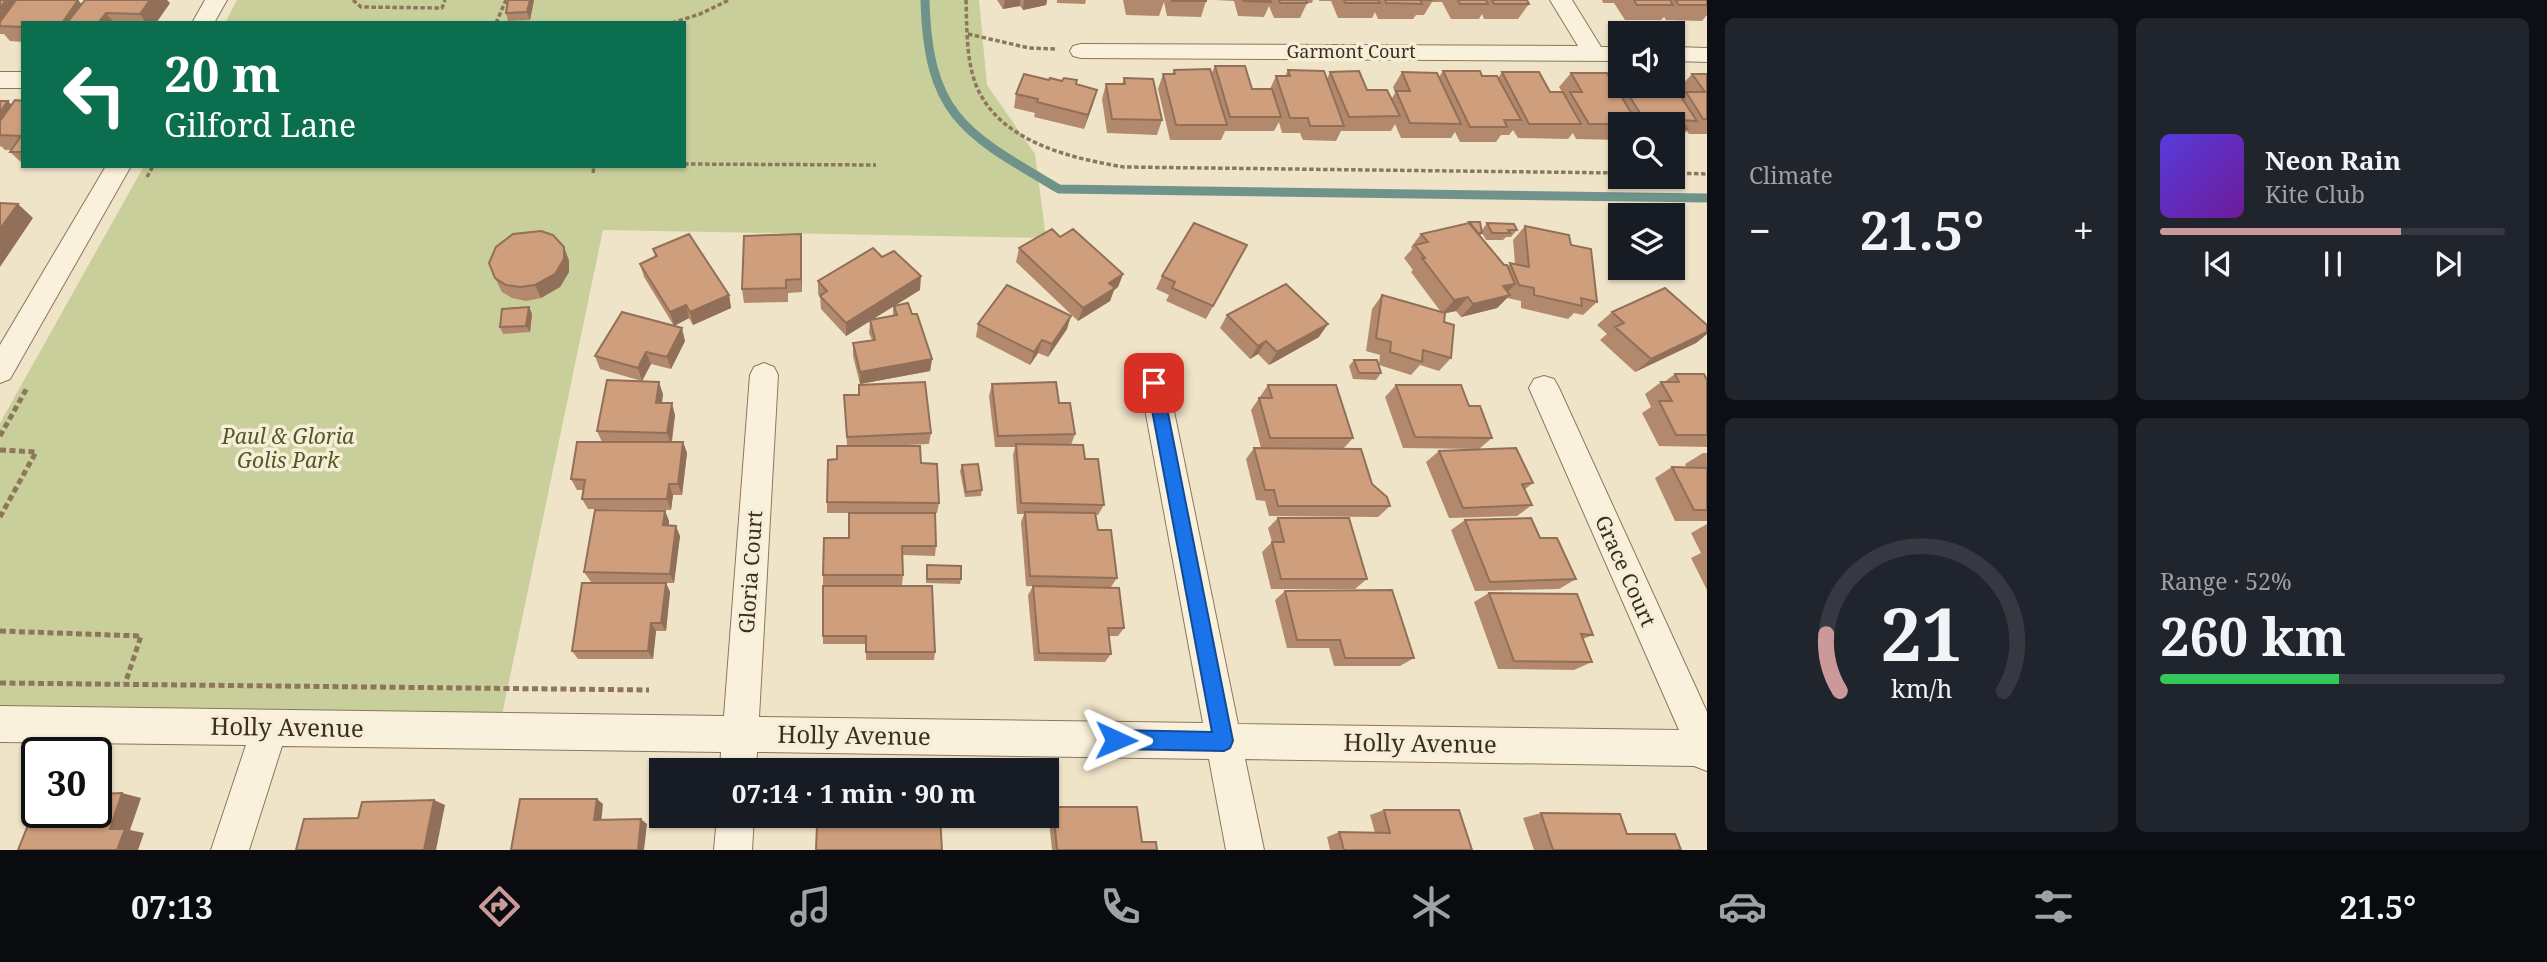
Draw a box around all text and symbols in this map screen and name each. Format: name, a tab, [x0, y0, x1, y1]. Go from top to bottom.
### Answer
map controls	[1608, 21, 1685, 280]
button: sound	[1608, 21, 1685, 98]
street label: Garmont Court	[1286, 39, 1416, 63]
text: 20 m	[164, 40, 280, 106]
icon: left	[49, 49, 140, 140]
text: Gilford Lane	[164, 103, 356, 146]
button: search	[1608, 112, 1685, 189]
text: Neon Rain	[2265, 142, 2401, 178]
text: Climate	[1749, 159, 1833, 191]
text: Kite Club	[2265, 178, 2365, 210]
text: 21.5°	[1860, 194, 1984, 265]
button: layers	[1608, 203, 1685, 280]
text: −	[1749, 204, 1771, 256]
text: +	[2073, 204, 2094, 256]
icon: previous	[2199, 245, 2237, 283]
icon: pause	[2314, 245, 2352, 283]
icon: next	[2429, 245, 2467, 283]
pin	[1124, 353, 1184, 413]
icon: arrive	[1135, 364, 1173, 402]
park label: Paul & Gloria Golis Park	[221, 422, 355, 474]
street label: Gloria Court	[732, 510, 768, 634]
street label: Grace Court	[1589, 511, 1663, 631]
text: Range · 52%	[2160, 565, 2292, 597]
text: 21	[1880, 583, 1963, 682]
text: 260 km	[2160, 600, 2346, 671]
text: km/h	[1891, 671, 1952, 705]
position arrow	[1079, 703, 1153, 777]
street label: Holly Avenue	[210, 709, 364, 744]
street label: Holly Avenue	[777, 717, 931, 752]
street label: Holly Avenue	[1343, 725, 1497, 760]
speed limit sign: 30	[21, 737, 112, 828]
text: 07:14 · 1 min · 90 m	[732, 775, 976, 811]
icon: directions	[475, 882, 524, 931]
icon: music	[786, 882, 835, 931]
icon: phone	[1096, 882, 1145, 931]
icon: climate	[1407, 882, 1456, 931]
icon: car	[1718, 882, 1767, 931]
icon: filters	[2029, 882, 2078, 931]
text: 07:13	[131, 885, 213, 928]
text: 21.5°	[2340, 885, 2416, 928]

